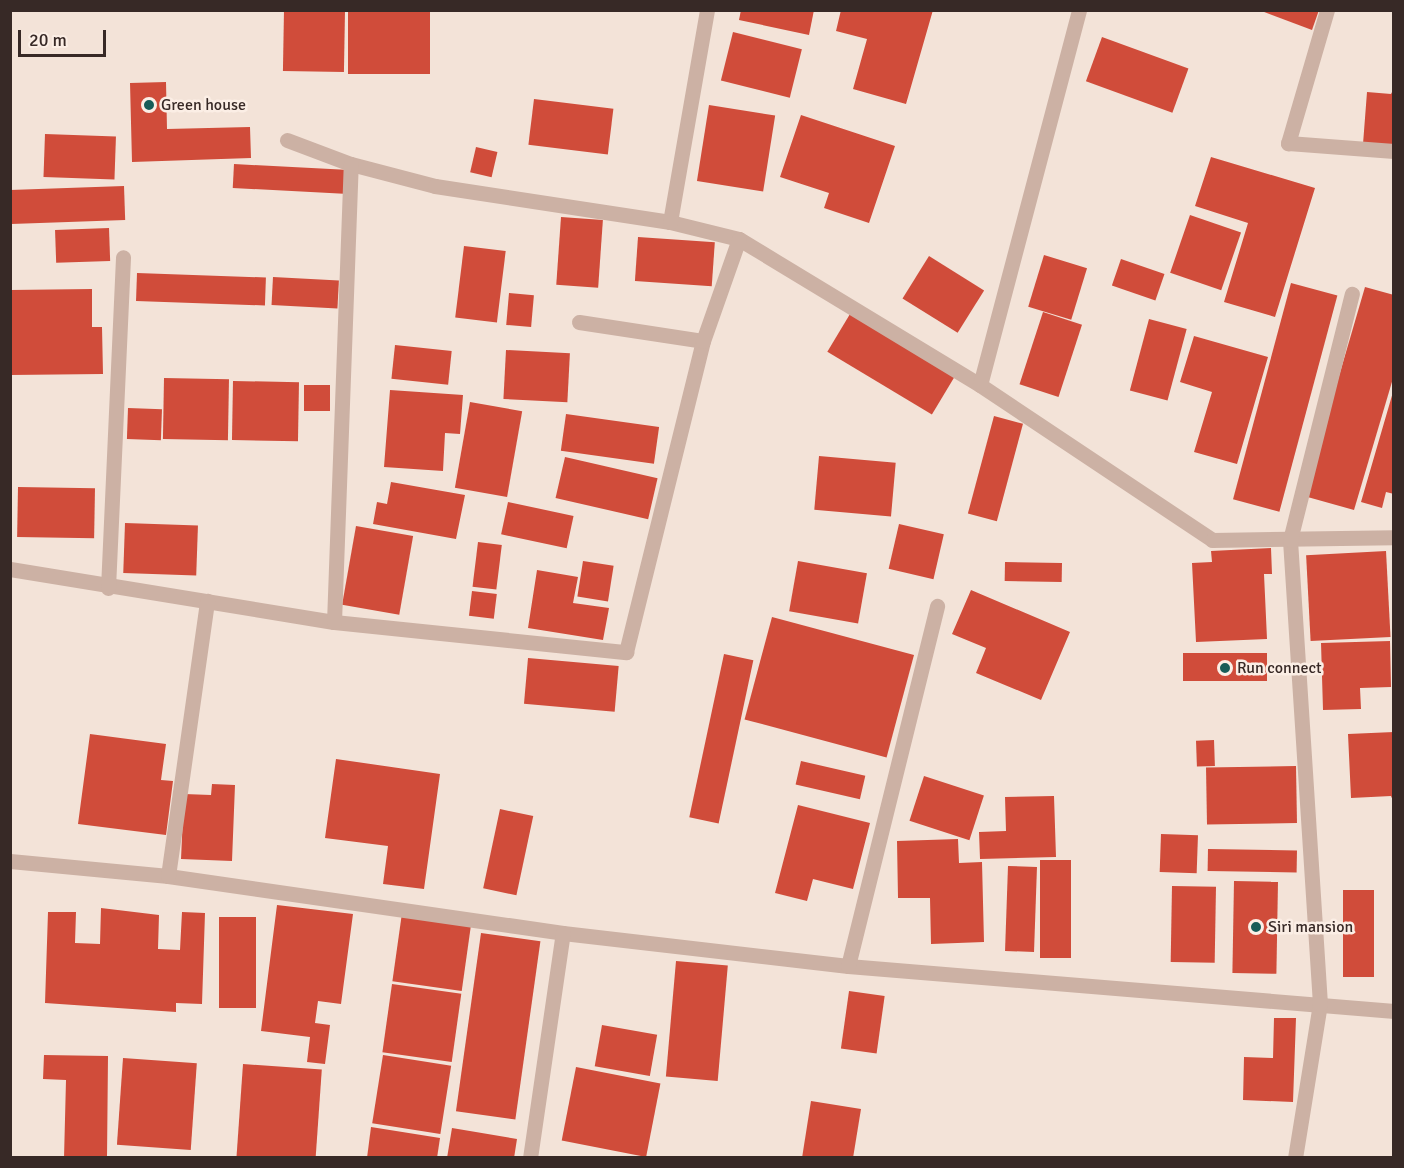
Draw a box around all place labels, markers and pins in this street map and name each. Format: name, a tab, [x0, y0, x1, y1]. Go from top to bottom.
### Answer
place label: Green house	[161, 95, 246, 115]
marker: Green house	[142, 98, 156, 112]
place label: Run connect	[1237, 658, 1322, 678]
marker: Run connect	[1218, 661, 1232, 675]
place label: Siri mansion	[1268, 917, 1353, 937]
marker: Siri mansion	[1249, 920, 1263, 934]

